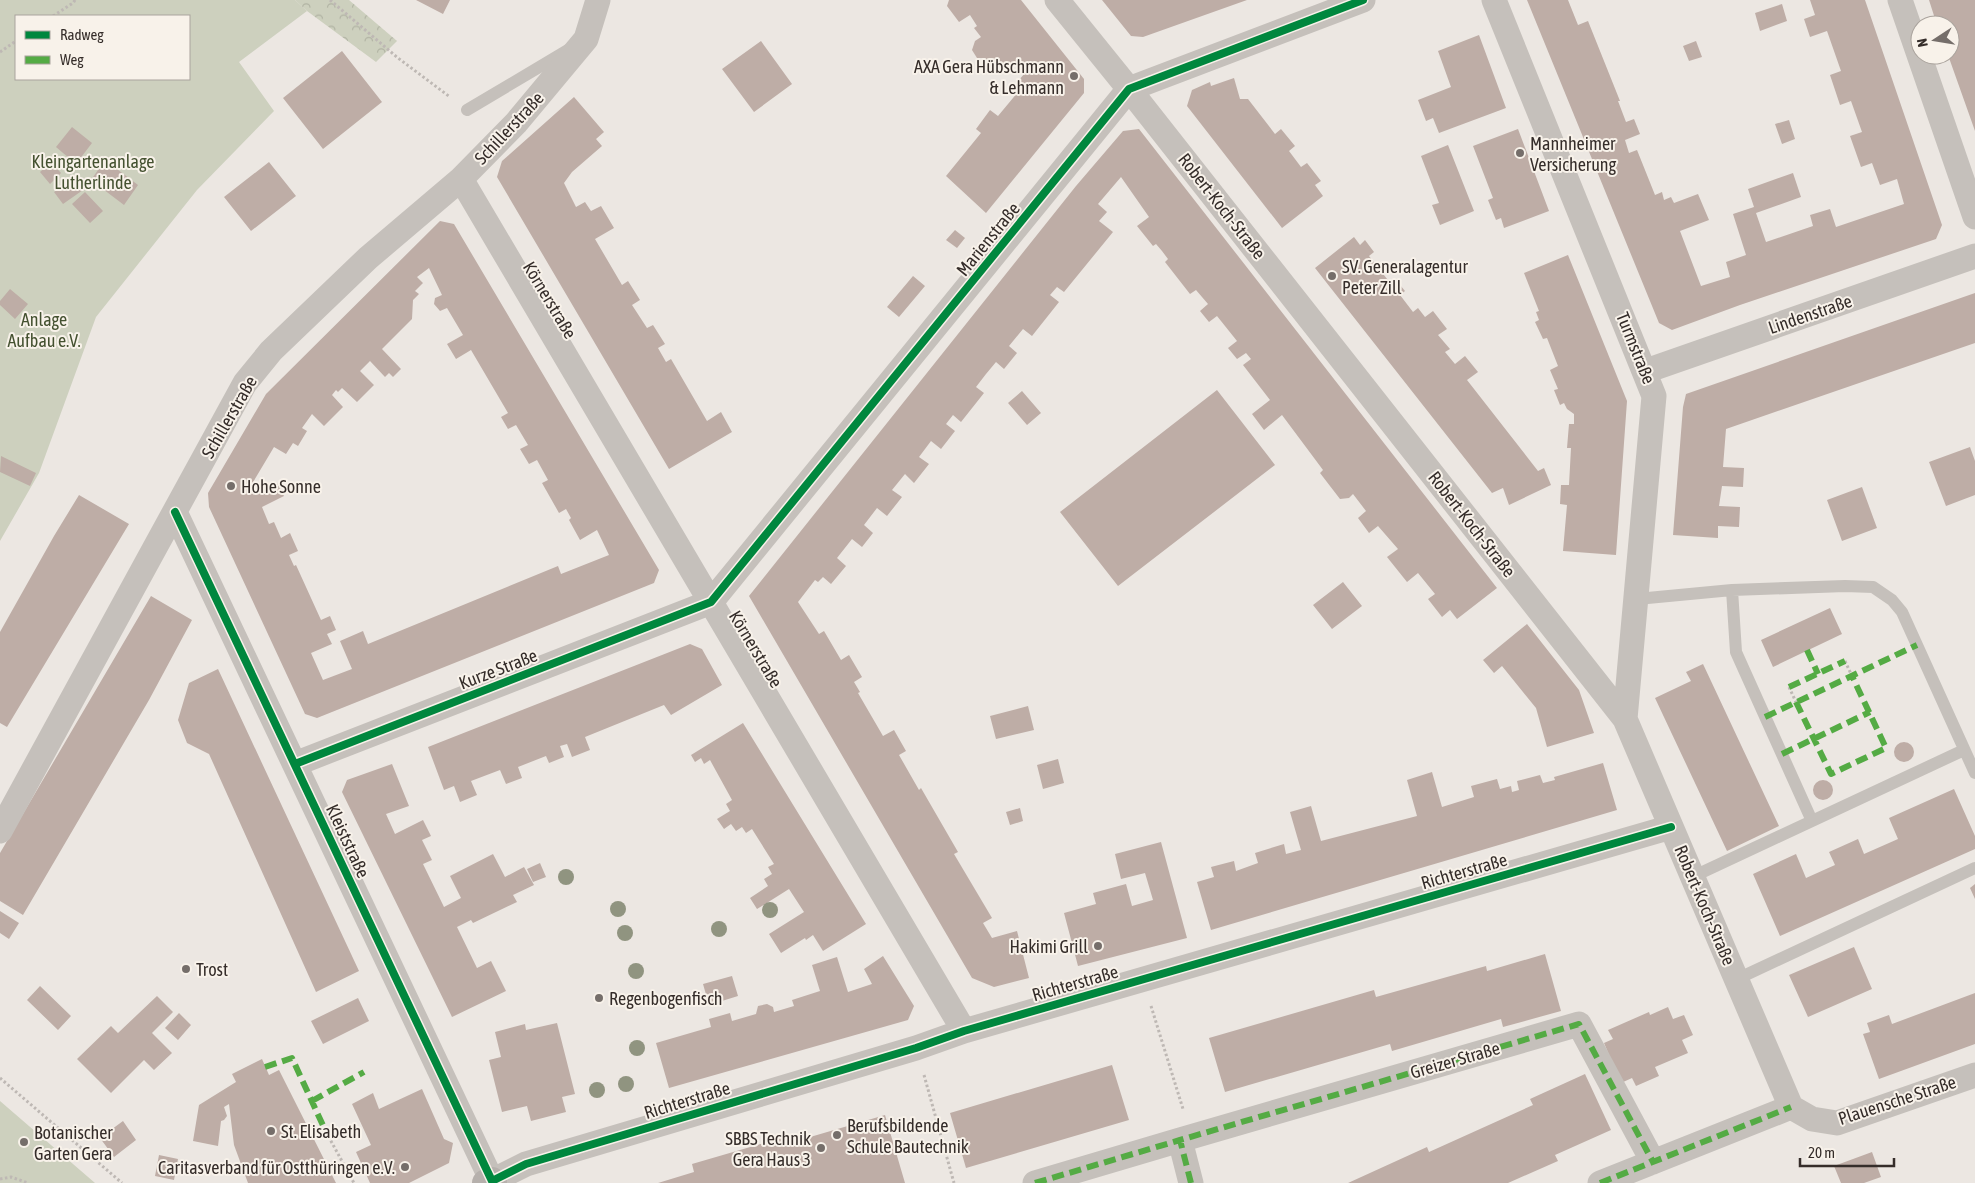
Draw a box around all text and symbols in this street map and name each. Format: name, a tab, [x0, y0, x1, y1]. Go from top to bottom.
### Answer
legend	[15, 15, 190, 80]
north arrow	[1910, 15, 1960, 65]
text: Radweg	[60, 26, 104, 43]
text: N	[1914, 37, 1931, 48]
text: Weg	[60, 51, 84, 68]
place label: AXA Gera Hübschmann & Lehmann	[914, 56, 1064, 98]
marker: AXA Gera Hübschmann & Lehmann	[1068, 70, 1080, 82]
street label: Schillerstraße	[470, 87, 548, 169]
place label: Mannheimer Versicherung	[1530, 133, 1617, 175]
marker: Mannheimer Versicherung	[1514, 147, 1526, 159]
street label: Robert-Koch-Straße	[1174, 149, 1270, 263]
park label: Kleingartenanlage Lutherlinde	[31, 151, 155, 193]
street label: Marienstraße	[952, 198, 1024, 280]
place label: SV. Generalagentur Peter Zill	[1342, 256, 1469, 298]
street label: Körnerstraße	[519, 258, 581, 342]
marker: SV. Generalagentur Peter Zill	[1326, 270, 1338, 282]
street label: Lindenstraße	[1766, 290, 1854, 338]
park label: Anlage Aufbau e.V.	[7, 309, 81, 351]
street label: Turmstraße	[1612, 309, 1660, 387]
street label: Schillerstraße	[197, 372, 261, 462]
street label: Robert-Koch-Straße	[1424, 467, 1520, 581]
place label: Hohe Sonne	[241, 476, 321, 497]
marker: Hohe Sonne	[225, 480, 237, 492]
street label: Körnerstraße	[725, 607, 787, 691]
street label: Kurze Straße	[456, 644, 540, 694]
street label: Kleiststraße	[322, 801, 374, 881]
street label: Robert-Koch-Straße	[1670, 842, 1740, 968]
street label: Richterstraße	[1419, 849, 1509, 893]
place label: Hakimi Grill	[1010, 936, 1088, 957]
marker: Hakimi Grill	[1092, 940, 1104, 952]
place label: Trost	[196, 959, 228, 980]
street label: Richterstraße	[1030, 961, 1120, 1005]
marker: Trost	[180, 963, 192, 975]
place label: Regenbogenfisch	[609, 988, 723, 1009]
marker: Regenbogenfisch	[593, 992, 605, 1004]
street label: Greizer Straße	[1408, 1037, 1502, 1083]
street label: Plauensche Straße	[1835, 1071, 1959, 1129]
street label: Richterstraße	[642, 1077, 732, 1123]
place label: Berufsbildende Schule Bautechnik	[847, 1115, 969, 1157]
place label: St. Elisabeth	[281, 1121, 361, 1142]
place label: Botanischer Garten Gera	[34, 1122, 113, 1164]
marker: St. Elisabeth	[265, 1125, 277, 1137]
place label: SBBS Technik Gera Haus 3	[725, 1128, 811, 1170]
marker: Berufsbildende Schule Bautechnik	[831, 1129, 843, 1141]
marker: Botanischer Garten Gera	[18, 1136, 30, 1148]
scale bar	[1800, 1136, 1894, 1168]
marker: SBBS Technik Gera Haus 3	[815, 1142, 827, 1154]
text: 20 m	[1808, 1144, 1835, 1161]
place label: Caritasverband für Ostthüringen e.V.	[158, 1157, 395, 1178]
marker: Caritasverband für Ostthüringen e.V.	[399, 1161, 411, 1173]

